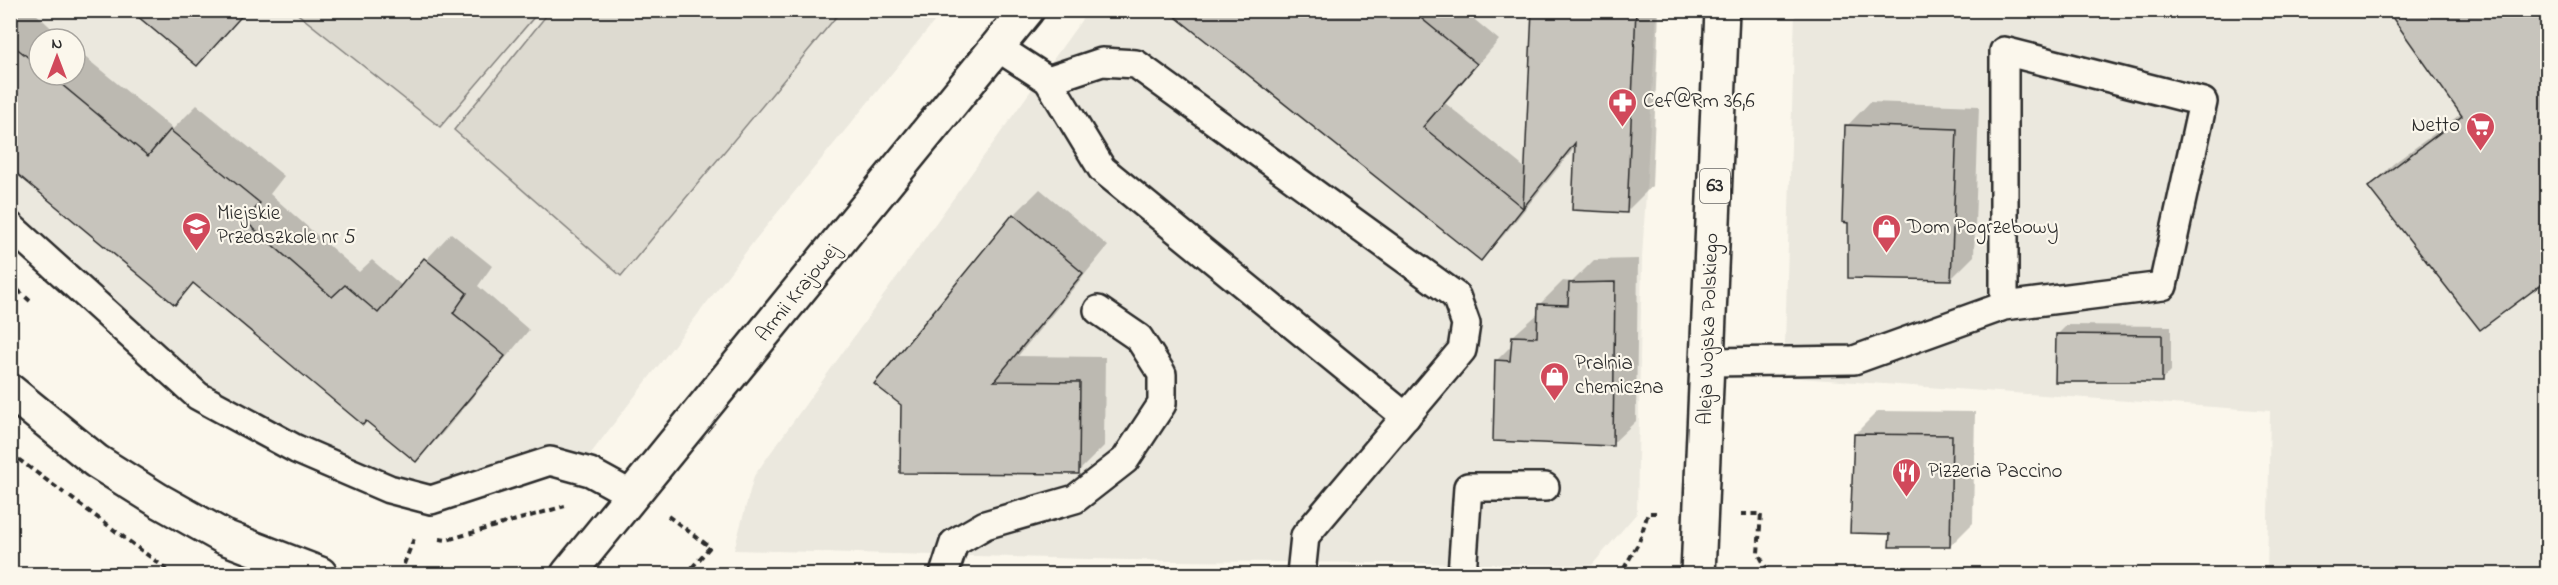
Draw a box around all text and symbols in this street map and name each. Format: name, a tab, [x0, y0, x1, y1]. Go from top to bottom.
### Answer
north arrow	[27, 27, 87, 87]
text: N	[52, 32, 63, 56]
pharmacy icon: Cef@Rm 36,6	[1606, 86, 1638, 128]
place label: Cef@Rm 36,6	[1643, 87, 1755, 117]
supermarket icon: Netto	[2465, 110, 2497, 152]
place label: Netto	[2411, 111, 2460, 141]
road number: 63	[1700, 169, 1730, 203]
place label: Miejskie Przedszkole nr 5	[217, 199, 356, 253]
school or university icon: Miejskie Przedszkole nr 5	[180, 210, 212, 252]
shop icon: Dom Pogrzebowy	[1870, 212, 1902, 254]
place label: Dom Pogrzebowy	[1906, 213, 2058, 245]
street label: Aleja Wojska Polskiego	[1691, 232, 1729, 426]
street label: Armii Krajowej	[749, 237, 848, 349]
place label: Pralnia chemiczna	[1575, 349, 1664, 403]
shop icon: Pralnia chemiczna	[1538, 360, 1570, 402]
restaurant icon: Pizzeria Paccino	[1891, 456, 1923, 498]
place label: Pizzeria Paccino	[1928, 457, 2063, 487]

